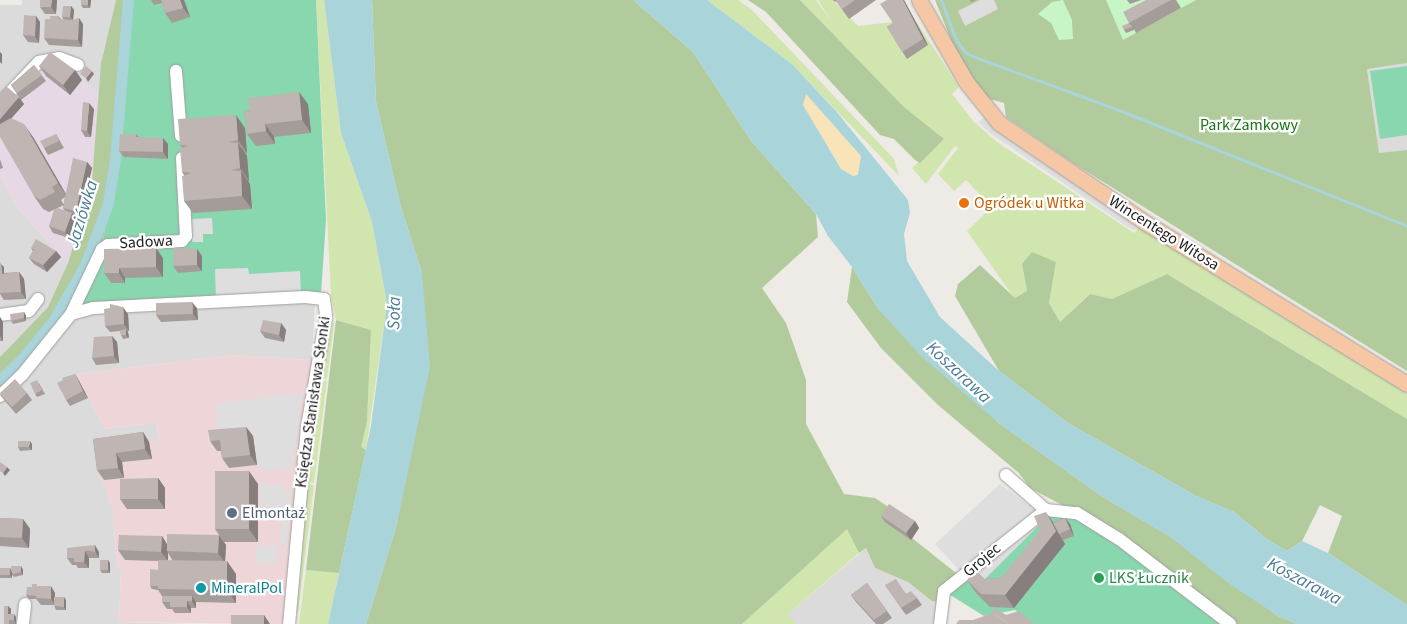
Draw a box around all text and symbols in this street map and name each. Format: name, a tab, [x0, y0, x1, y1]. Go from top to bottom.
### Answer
park label: Park Zamkowy	[1200, 115, 1298, 135]
water label: Jaziówka	[63, 178, 103, 250]
street label: Wincentego Witosa	[1105, 191, 1223, 275]
place label: Ogródek u Witka	[974, 193, 1084, 213]
marker: Ogródek u Witka	[958, 197, 970, 209]
street label: Sadowa	[119, 231, 173, 253]
water label: Soła	[384, 296, 406, 330]
street label: Księdza Stanisława Słonki	[291, 315, 335, 489]
water label: Koszarawa	[921, 337, 995, 409]
place label: Elmontaż	[242, 503, 305, 523]
marker: Elmontaż	[226, 507, 238, 519]
street label: Grojec	[959, 539, 1005, 581]
water label: Koszarawa	[1263, 553, 1345, 611]
place label: LKS Łucznik	[1109, 568, 1189, 588]
marker: LKS Łucznik	[1093, 572, 1105, 584]
place label: MineralPol	[211, 578, 282, 598]
marker: MineralPol	[195, 582, 207, 594]

